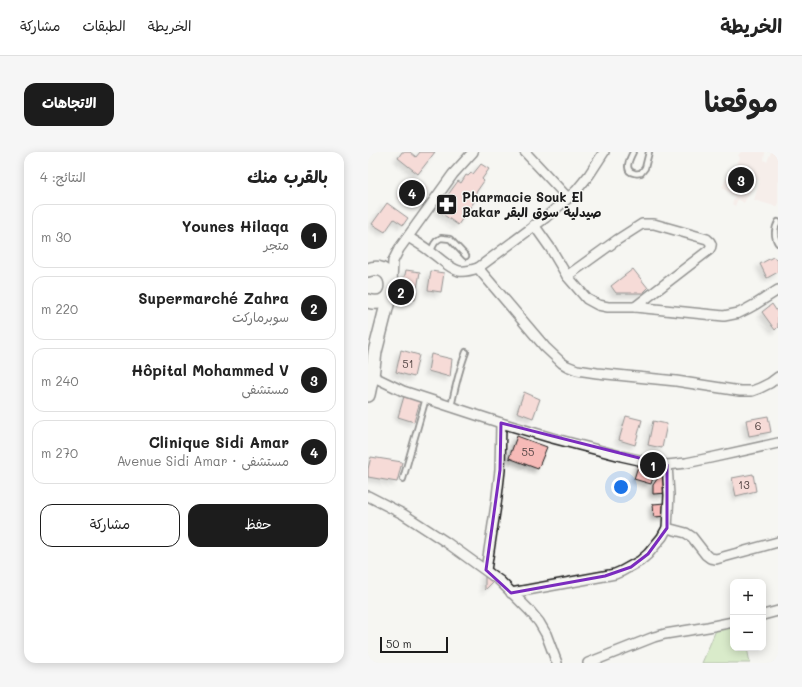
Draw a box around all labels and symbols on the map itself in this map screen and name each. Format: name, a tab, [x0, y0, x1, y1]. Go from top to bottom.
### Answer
pin: 3	[728, 165, 754, 195]
pin: 4	[399, 178, 425, 208]
place label: Pharmacie Souk El Bakar صيدلية سوق البقر	[462, 188, 601, 221]
pharmacy icon: Pharmacie Souk El Bakar صيدلية سوق البقر	[433, 191, 459, 217]
pin: 2	[388, 277, 414, 307]
house number: 51	[402, 356, 414, 371]
house number: 6	[755, 418, 761, 433]
house number: 55	[522, 444, 534, 459]
pin: 1	[640, 450, 666, 480]
your location	[611, 477, 631, 497]
house number: 13	[738, 477, 750, 492]
scale bar	[380, 635, 448, 654]

